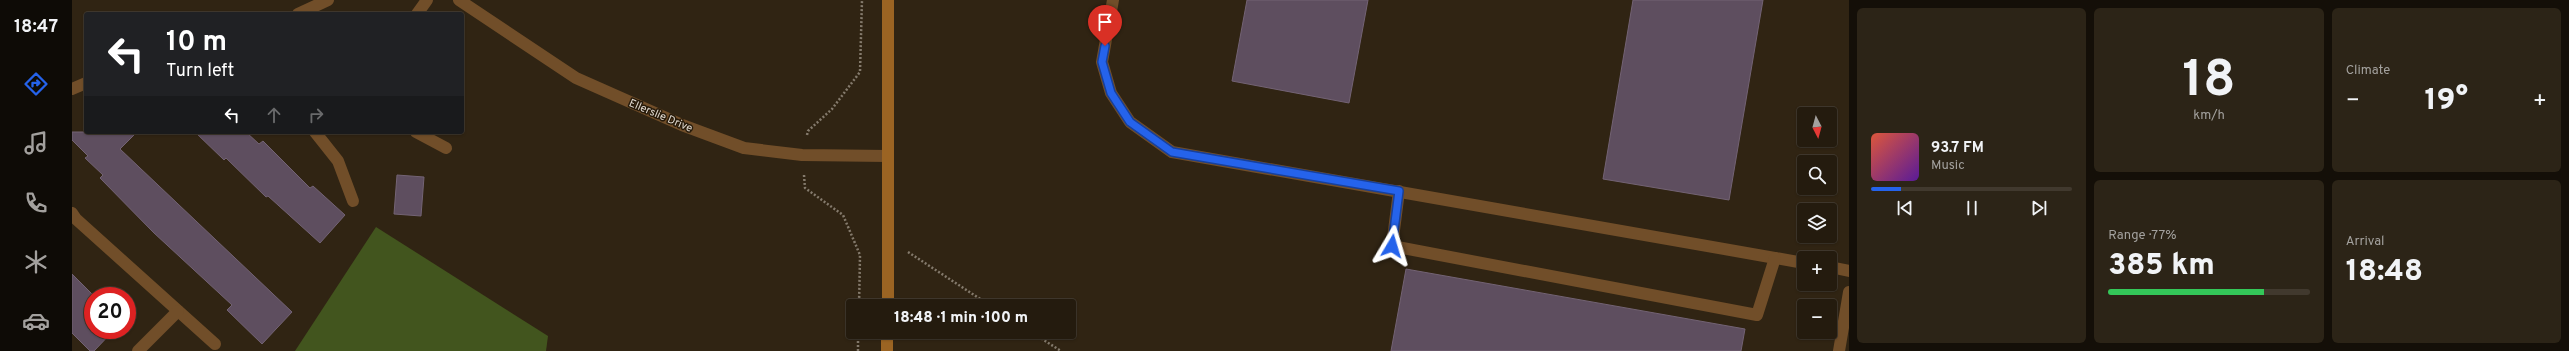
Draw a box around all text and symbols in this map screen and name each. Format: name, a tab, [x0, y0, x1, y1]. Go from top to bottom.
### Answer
pin	[1088, 5, 1122, 46]
icon: arrive	[1094, 11, 1116, 33]
text: 18:47	[14, 16, 58, 39]
text: 10 m	[166, 25, 227, 61]
icon: left	[100, 28, 152, 80]
text: 18	[2182, 49, 2236, 115]
text: Turn left	[166, 60, 234, 83]
text: Climate	[2346, 63, 2390, 79]
icon: directions	[22, 70, 50, 98]
text: 19°	[2425, 83, 2468, 120]
text: −	[2346, 88, 2360, 115]
text: +	[2533, 88, 2547, 115]
street label: Ellerslie Drive	[627, 96, 695, 136]
icon: left	[221, 104, 243, 126]
icon: ahead	[263, 104, 285, 126]
icon: right	[305, 104, 327, 126]
north arrow	[1797, 107, 1837, 147]
map controls	[1797, 107, 1837, 339]
text: km/h	[2193, 108, 2225, 124]
icon: music	[22, 129, 50, 157]
text: 93.7 FM	[1931, 139, 1984, 158]
button: search	[1797, 155, 1837, 195]
text: Music	[1931, 158, 1965, 174]
icon: phone	[22, 189, 50, 217]
icon: previous	[1894, 197, 1916, 219]
icon: pause	[1961, 197, 1983, 219]
icon: next	[2028, 197, 2050, 219]
button: layers	[1797, 203, 1837, 243]
position arrow	[1371, 225, 1413, 267]
text: Range · 77%	[2108, 228, 2177, 244]
text: Arrival	[2346, 234, 2384, 250]
icon: climate	[22, 248, 50, 276]
text: 385 km	[2108, 248, 2215, 285]
button: +	[1797, 251, 1837, 291]
text: 18:48	[2346, 254, 2423, 291]
speed limit sign: 20	[84, 287, 136, 339]
button: −	[1797, 299, 1837, 339]
icon: car	[22, 307, 50, 335]
text: 18:48 · 1 min · 100 m	[894, 309, 1028, 328]

